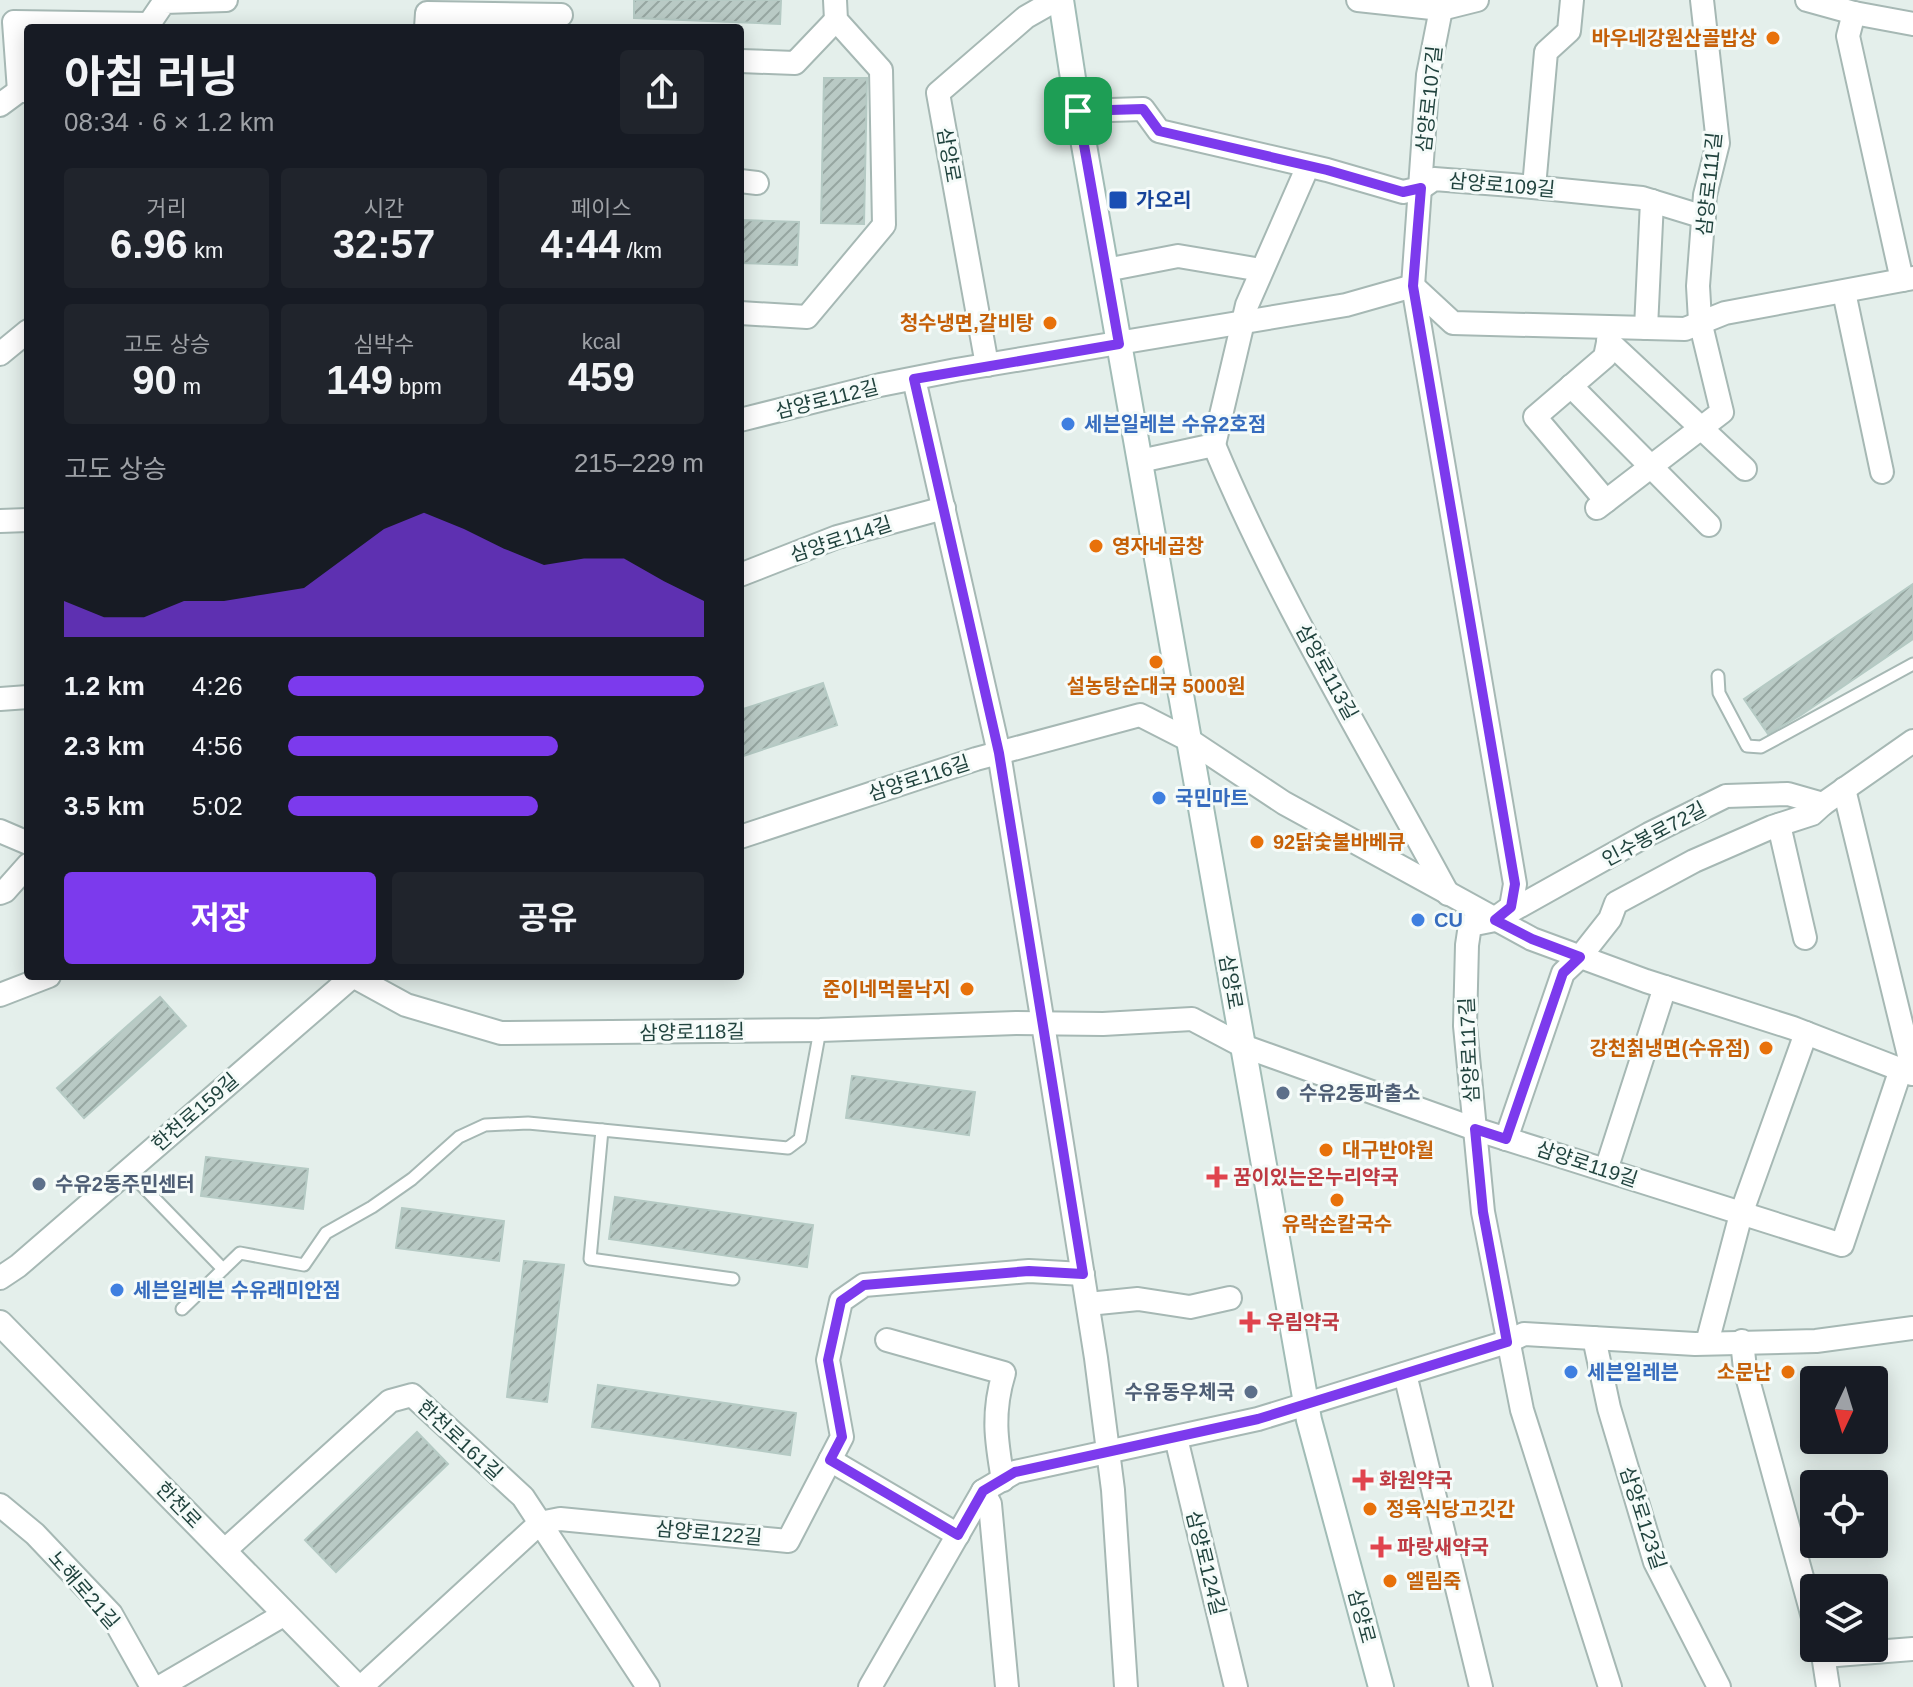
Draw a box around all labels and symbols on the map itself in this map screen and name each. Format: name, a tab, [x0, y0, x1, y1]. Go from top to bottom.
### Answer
place label: 바우네강원산골밥상	[1591, 27, 1757, 49]
marker: 바우네강원산골밥상	[1764, 29, 1782, 47]
street label: 삼양로107길	[1412, 45, 1446, 153]
pin	[1044, 77, 1112, 145]
street label: 삼양로	[933, 126, 965, 184]
street label: 삼양로111길	[1693, 131, 1725, 237]
street label: 삼양로109길	[1448, 169, 1556, 201]
marker: 가오리	[1107, 189, 1129, 211]
place label: 가오리	[1136, 189, 1191, 211]
place label: 청수냉면,갈비탕	[900, 312, 1034, 334]
marker: 청수냉면,갈비탕	[1041, 314, 1059, 332]
street label: 삼양로112길	[773, 376, 881, 422]
place label: 세븐일레븐 수유2호점	[1084, 413, 1266, 435]
marker: 세븐일레븐 수유2호점	[1059, 415, 1077, 433]
street label: 삼양로114길	[787, 512, 895, 566]
place label: 영자네곱창	[1112, 535, 1204, 557]
marker: 영자네곱창	[1087, 537, 1105, 555]
street label: 삼양로113길	[1292, 621, 1362, 723]
marker: 설농탕순대국 5000원	[1147, 653, 1165, 671]
place label: 설농탕순대국 5000원	[1067, 675, 1245, 697]
street label: 삼양로116길	[865, 751, 973, 805]
place label: 국민마트	[1175, 787, 1249, 809]
marker: 국민마트	[1150, 789, 1168, 807]
street label: 인수봉로72길	[1598, 797, 1710, 871]
place label: 92닭숯불바베큐	[1273, 831, 1406, 853]
marker: 92닭숯불바베큐	[1248, 833, 1266, 851]
place label: CU	[1434, 909, 1463, 931]
marker: CU	[1409, 911, 1427, 929]
street label: 삼양로	[1215, 953, 1247, 1011]
place label: 준이네먹물낙지	[822, 978, 951, 1000]
marker: 준이네먹물낙지	[958, 980, 976, 998]
street label: 삼양로117길	[1455, 997, 1483, 1103]
street label: 삼양로118길	[639, 1020, 745, 1044]
place label: 강천칡냉면(수유점)	[1589, 1037, 1750, 1059]
marker: 강천칡냉면(수유점)	[1757, 1039, 1775, 1057]
street label: 한천로159길	[147, 1069, 243, 1155]
place label: 수유2동파출소	[1299, 1082, 1421, 1104]
marker: 수유2동파출소	[1274, 1084, 1292, 1102]
street label: 삼양로119길	[1533, 1137, 1641, 1191]
place label: 대구반야월	[1342, 1139, 1434, 1161]
marker: 대구반야월	[1317, 1141, 1335, 1159]
place label: 꿈이있는온누리약국	[1233, 1166, 1399, 1188]
marker: 꿈이있는온누리약국	[1208, 1168, 1226, 1186]
place label: 수유2동주민센터	[55, 1173, 195, 1195]
marker: 수유2동주민센터	[30, 1175, 48, 1193]
marker: 유락손칼국수	[1328, 1191, 1346, 1209]
place label: 유락손칼국수	[1282, 1213, 1392, 1235]
place label: 세븐일레븐 수유래미안점	[133, 1279, 341, 1301]
marker: 세븐일레븐 수유래미안점	[108, 1281, 126, 1299]
place label: 우림약국	[1266, 1311, 1340, 1333]
marker: 우림약국	[1241, 1313, 1259, 1331]
place label: 세븐일레븐	[1587, 1361, 1679, 1383]
place label: 소문난	[1717, 1361, 1772, 1383]
marker: 세븐일레븐	[1562, 1363, 1580, 1381]
marker: 소문난	[1779, 1363, 1797, 1381]
north arrow	[1800, 1366, 1888, 1454]
place label: 수유동우체국	[1125, 1381, 1235, 1403]
marker: 수유동우체국	[1242, 1383, 1260, 1401]
street label: 한천로161길	[413, 1395, 507, 1485]
street label: 삼양로123길	[1616, 1464, 1670, 1572]
place label: 화원약국	[1379, 1469, 1453, 1491]
marker: 화원약국	[1354, 1471, 1372, 1489]
street label: 한천로	[152, 1478, 206, 1532]
place label: 정육식당고깃간	[1386, 1498, 1515, 1520]
marker: 정육식당고깃간	[1361, 1500, 1379, 1518]
street label: 삼양로124길	[1182, 1508, 1230, 1618]
street label: 삼양로122길	[655, 1517, 763, 1549]
place label: 파랑새약국	[1397, 1536, 1489, 1558]
marker: 파랑새약국	[1372, 1538, 1390, 1556]
street label: 노해로21길	[44, 1547, 124, 1633]
place label: 엘림죽	[1406, 1570, 1461, 1592]
marker: 엘림죽	[1381, 1572, 1399, 1590]
street label: 삼양로	[1344, 1586, 1380, 1646]

